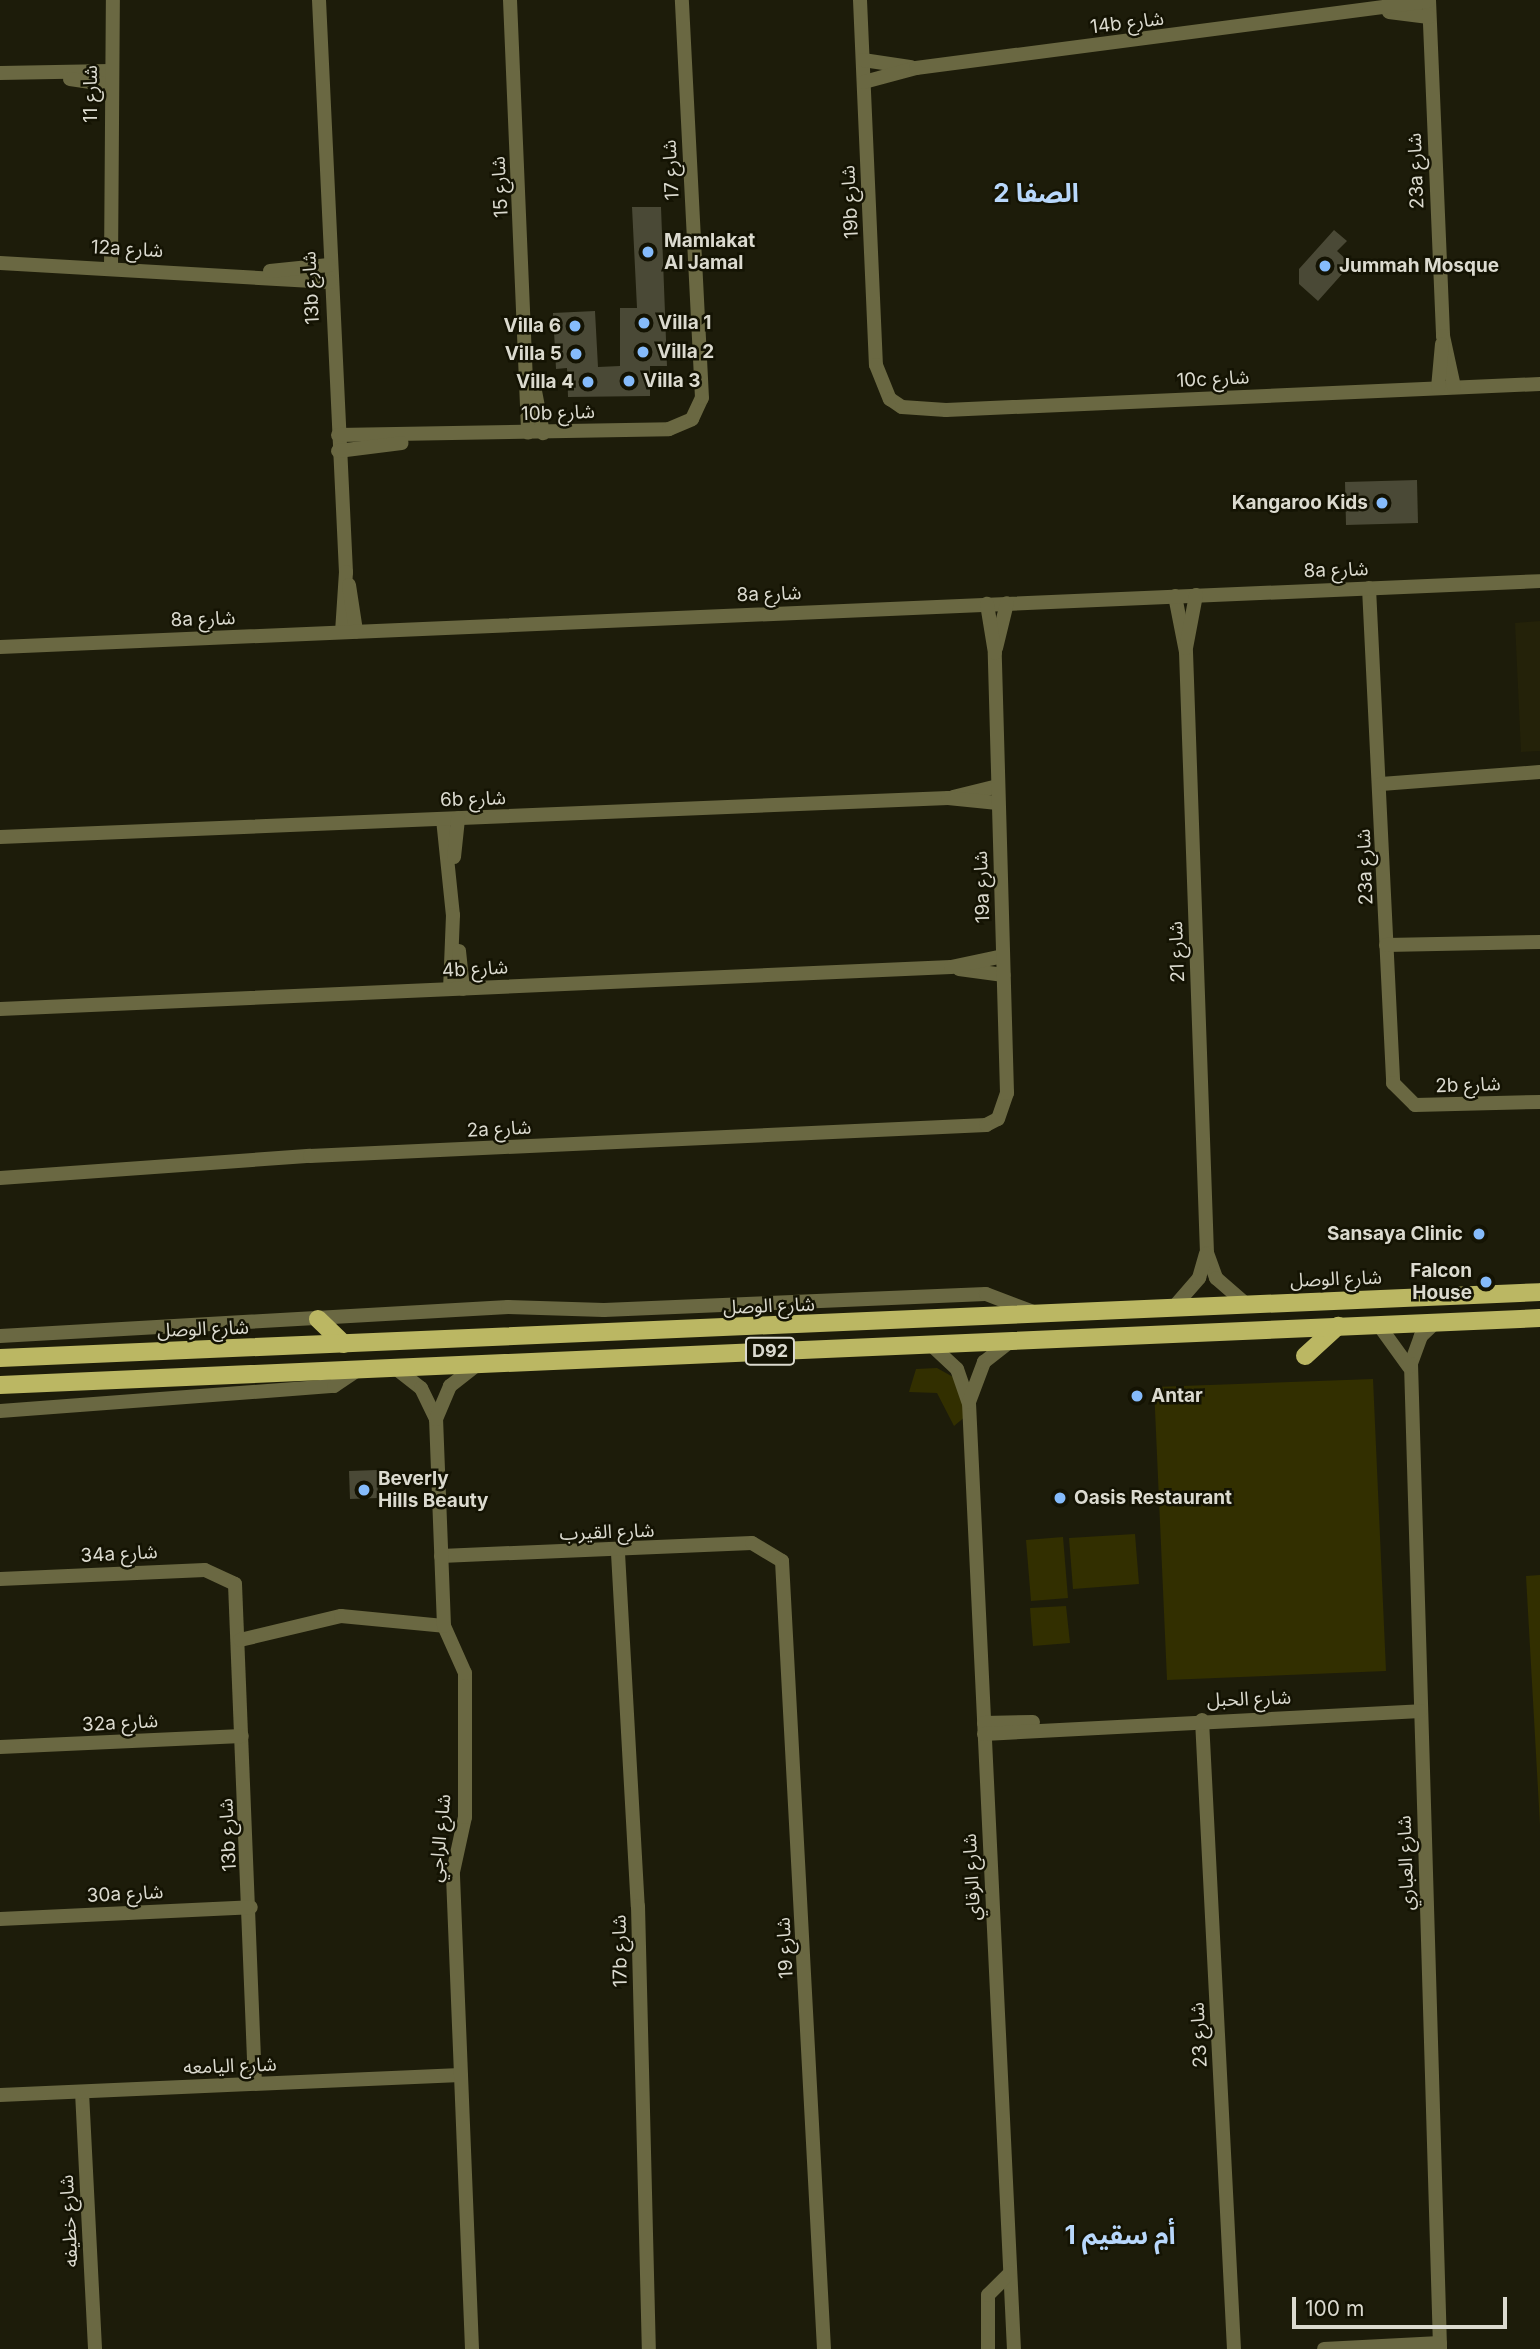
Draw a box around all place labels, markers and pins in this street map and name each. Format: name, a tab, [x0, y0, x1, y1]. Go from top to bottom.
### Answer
place label: Mamlakat Al Jamal	[664, 230, 755, 274]
marker: Mamlakat Al Jamal	[638, 242, 658, 262]
place label: Jummah Mosque	[1339, 255, 1499, 277]
marker: Jummah Mosque	[1317, 258, 1333, 274]
place label: Villa 1	[658, 312, 711, 334]
place label: Villa 6	[503, 315, 561, 337]
marker: Villa 1	[636, 315, 652, 331]
marker: Villa 6	[567, 318, 583, 334]
place label: Villa 2	[657, 341, 714, 363]
place label: Villa 5	[505, 343, 562, 365]
marker: Villa 2	[635, 344, 651, 360]
marker: Villa 5	[568, 346, 584, 362]
place label: Villa 3	[643, 370, 700, 392]
place label: Villa 4	[516, 371, 574, 393]
marker: Villa 3	[621, 373, 637, 389]
marker: Villa 4	[580, 374, 596, 390]
place label: Kangaroo Kids	[1232, 492, 1368, 514]
marker: Kangaroo Kids	[1374, 495, 1390, 511]
place label: Sansaya Clinic	[1327, 1223, 1463, 1245]
marker: Sansaya Clinic	[1469, 1224, 1489, 1244]
place label: Falcon House	[1410, 1260, 1472, 1304]
marker: Falcon House	[1478, 1274, 1494, 1290]
place label: Antar	[1151, 1385, 1203, 1407]
marker: Antar	[1129, 1388, 1145, 1404]
place label: Beverly Hills Beauty	[378, 1468, 489, 1512]
marker: Beverly Hills Beauty	[356, 1482, 372, 1498]
place label: Oasis Restaurant	[1074, 1487, 1232, 1509]
marker: Oasis Restaurant	[1052, 1490, 1068, 1506]

